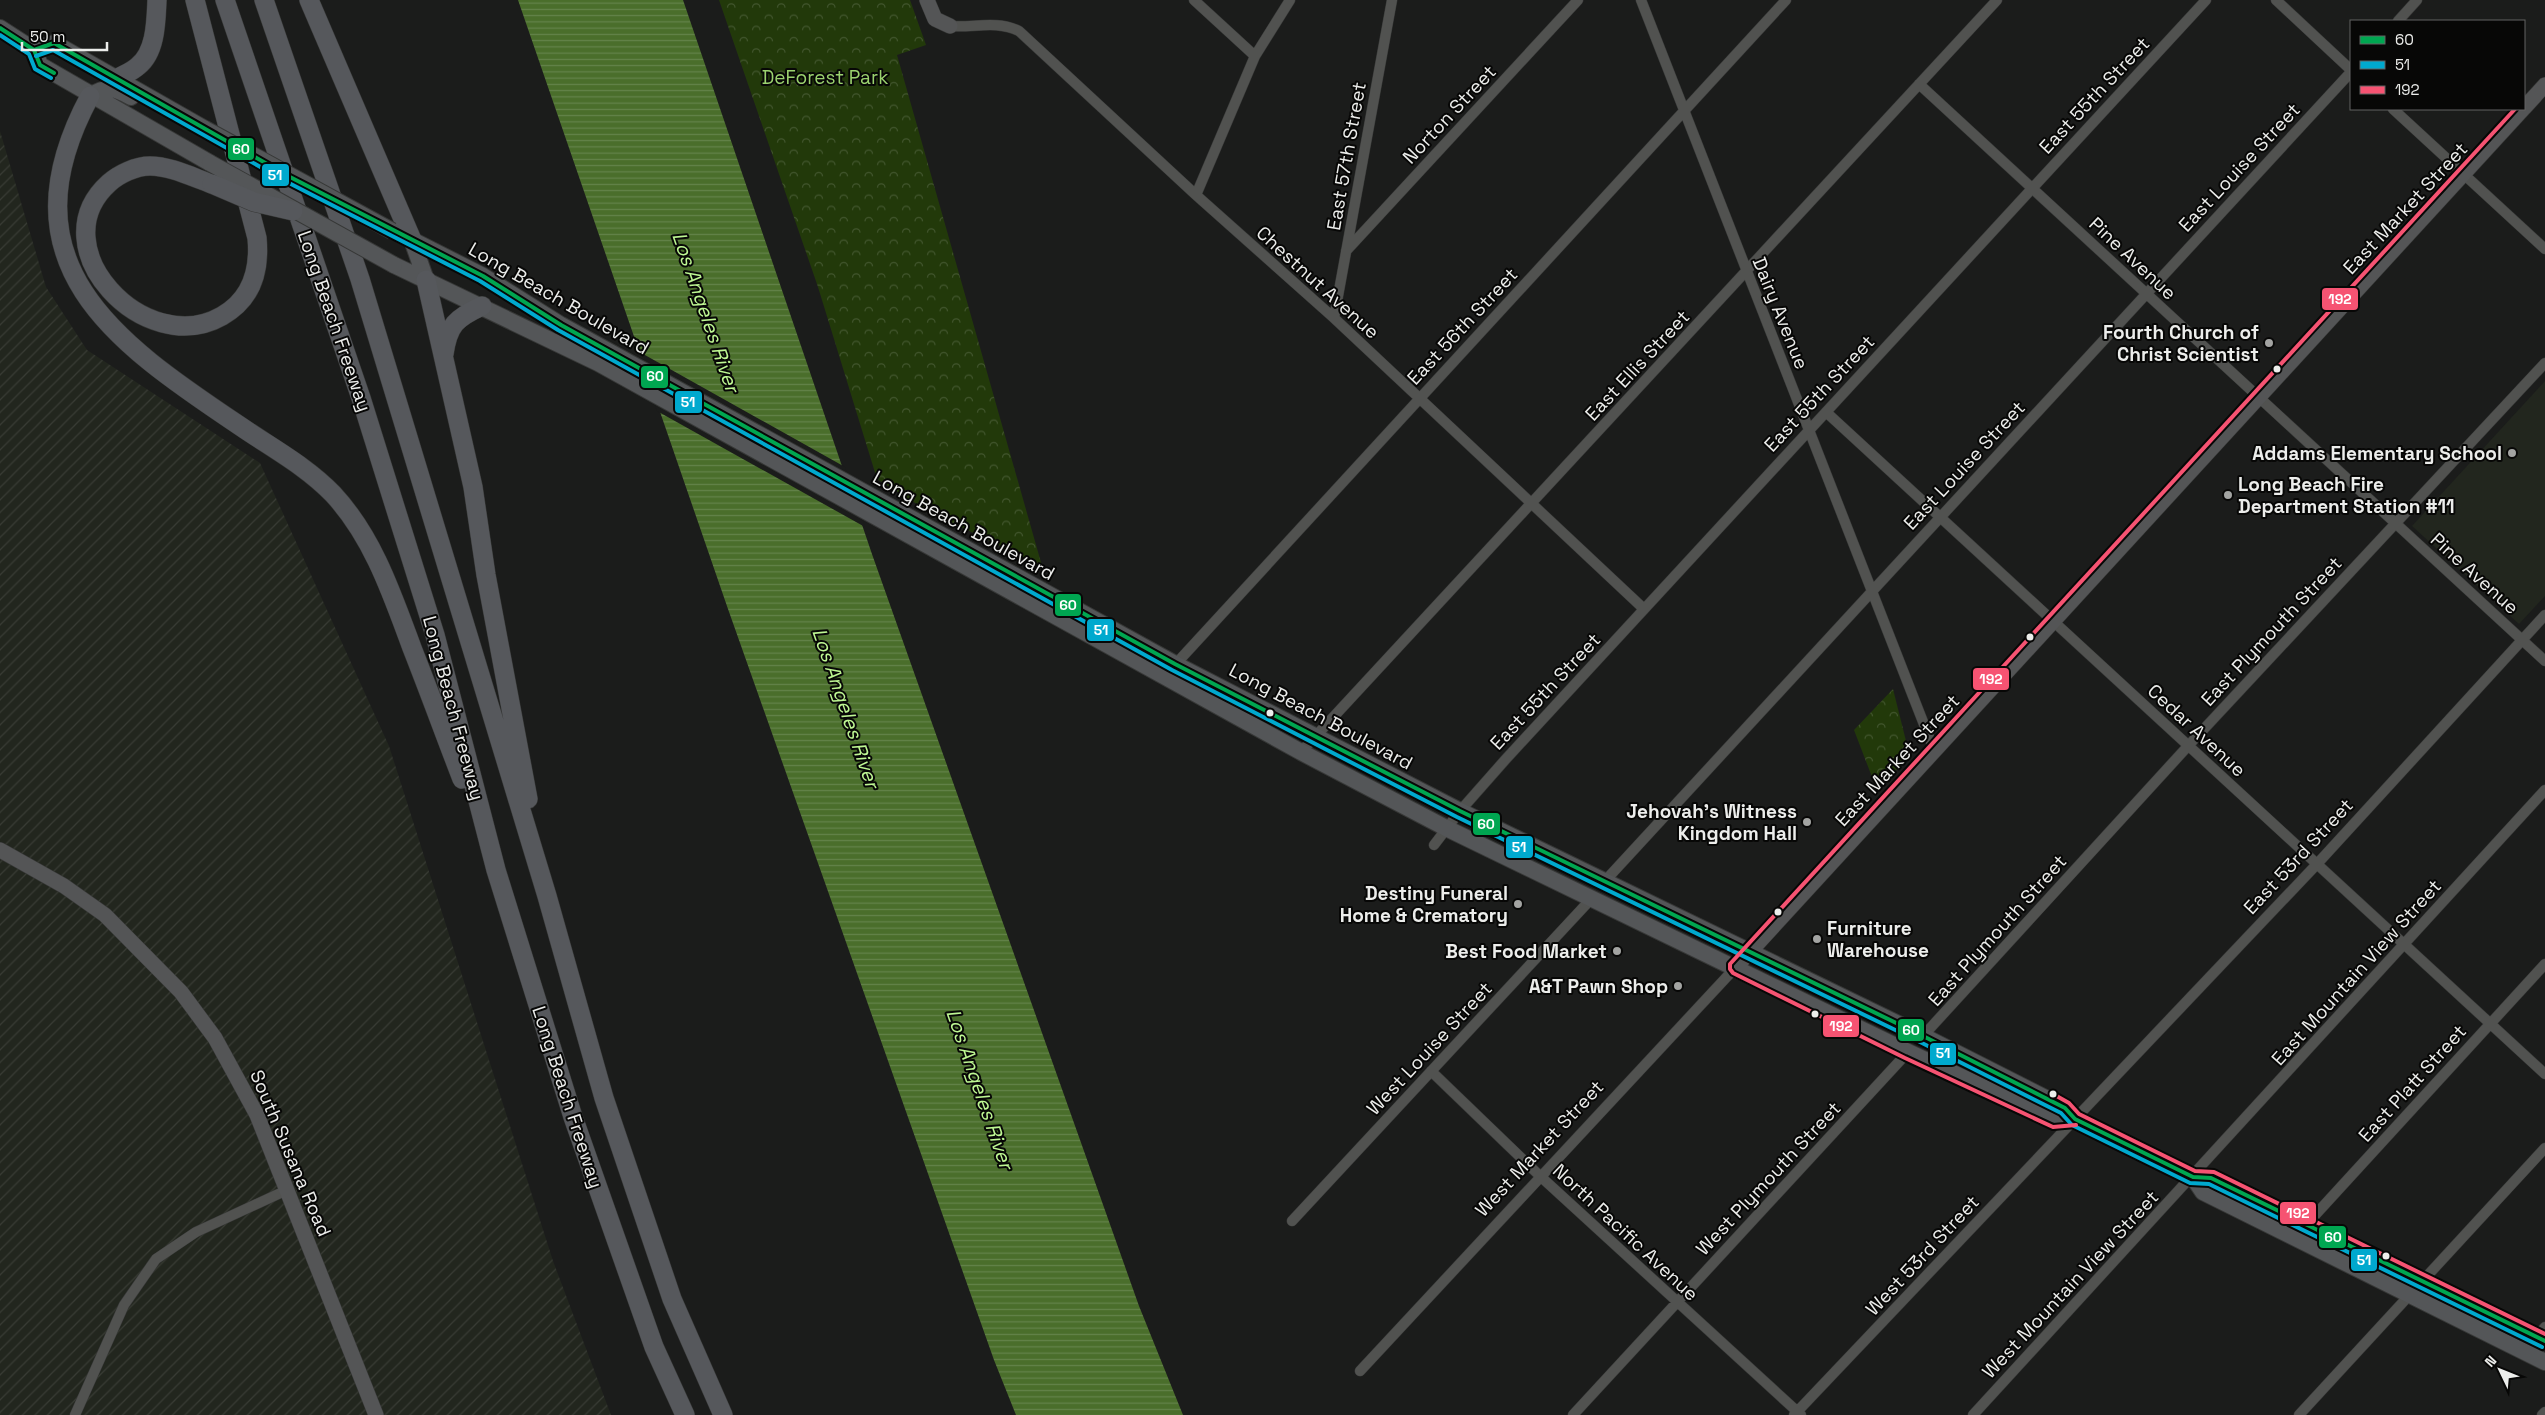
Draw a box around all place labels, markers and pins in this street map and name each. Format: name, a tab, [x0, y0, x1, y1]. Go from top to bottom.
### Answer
place label: Fourth Church of Christ Scientist	[2103, 320, 2259, 367]
marker: Fourth Church of Christ Scientist	[2263, 337, 2275, 349]
unlabelled marker	[2272, 364, 2282, 374]
place label: Addams Elementary School	[2252, 441, 2502, 466]
marker: Addams Elementary School	[2506, 447, 2518, 459]
place label: Long Beach Fire Department Station #11	[2238, 472, 2455, 519]
marker: Long Beach Fire Department Station #11	[2222, 489, 2234, 501]
unlabelled marker	[2025, 632, 2035, 642]
unlabelled marker	[1265, 708, 1275, 718]
place label: Jehovah's Witness Kingdom Hall	[1626, 799, 1797, 846]
marker: Jehovah's Witness Kingdom Hall	[1801, 816, 1813, 828]
place label: Destiny Funeral Home & Crematory	[1340, 881, 1508, 928]
marker: Destiny Funeral Home & Crematory	[1512, 898, 1524, 910]
unlabelled marker	[1773, 907, 1783, 917]
place label: Furniture Warehouse	[1827, 916, 1929, 963]
marker: Furniture Warehouse	[1811, 933, 1823, 945]
place label: Best Food Market	[1445, 939, 1607, 964]
marker: Best Food Market	[1611, 945, 1623, 957]
place label: A&T Pawn Shop	[1529, 974, 1668, 999]
marker: A&T Pawn Shop	[1672, 980, 1684, 992]
unlabelled marker	[1810, 1009, 1820, 1019]
unlabelled marker	[2048, 1089, 2058, 1099]
unlabelled marker	[2381, 1251, 2391, 1261]

